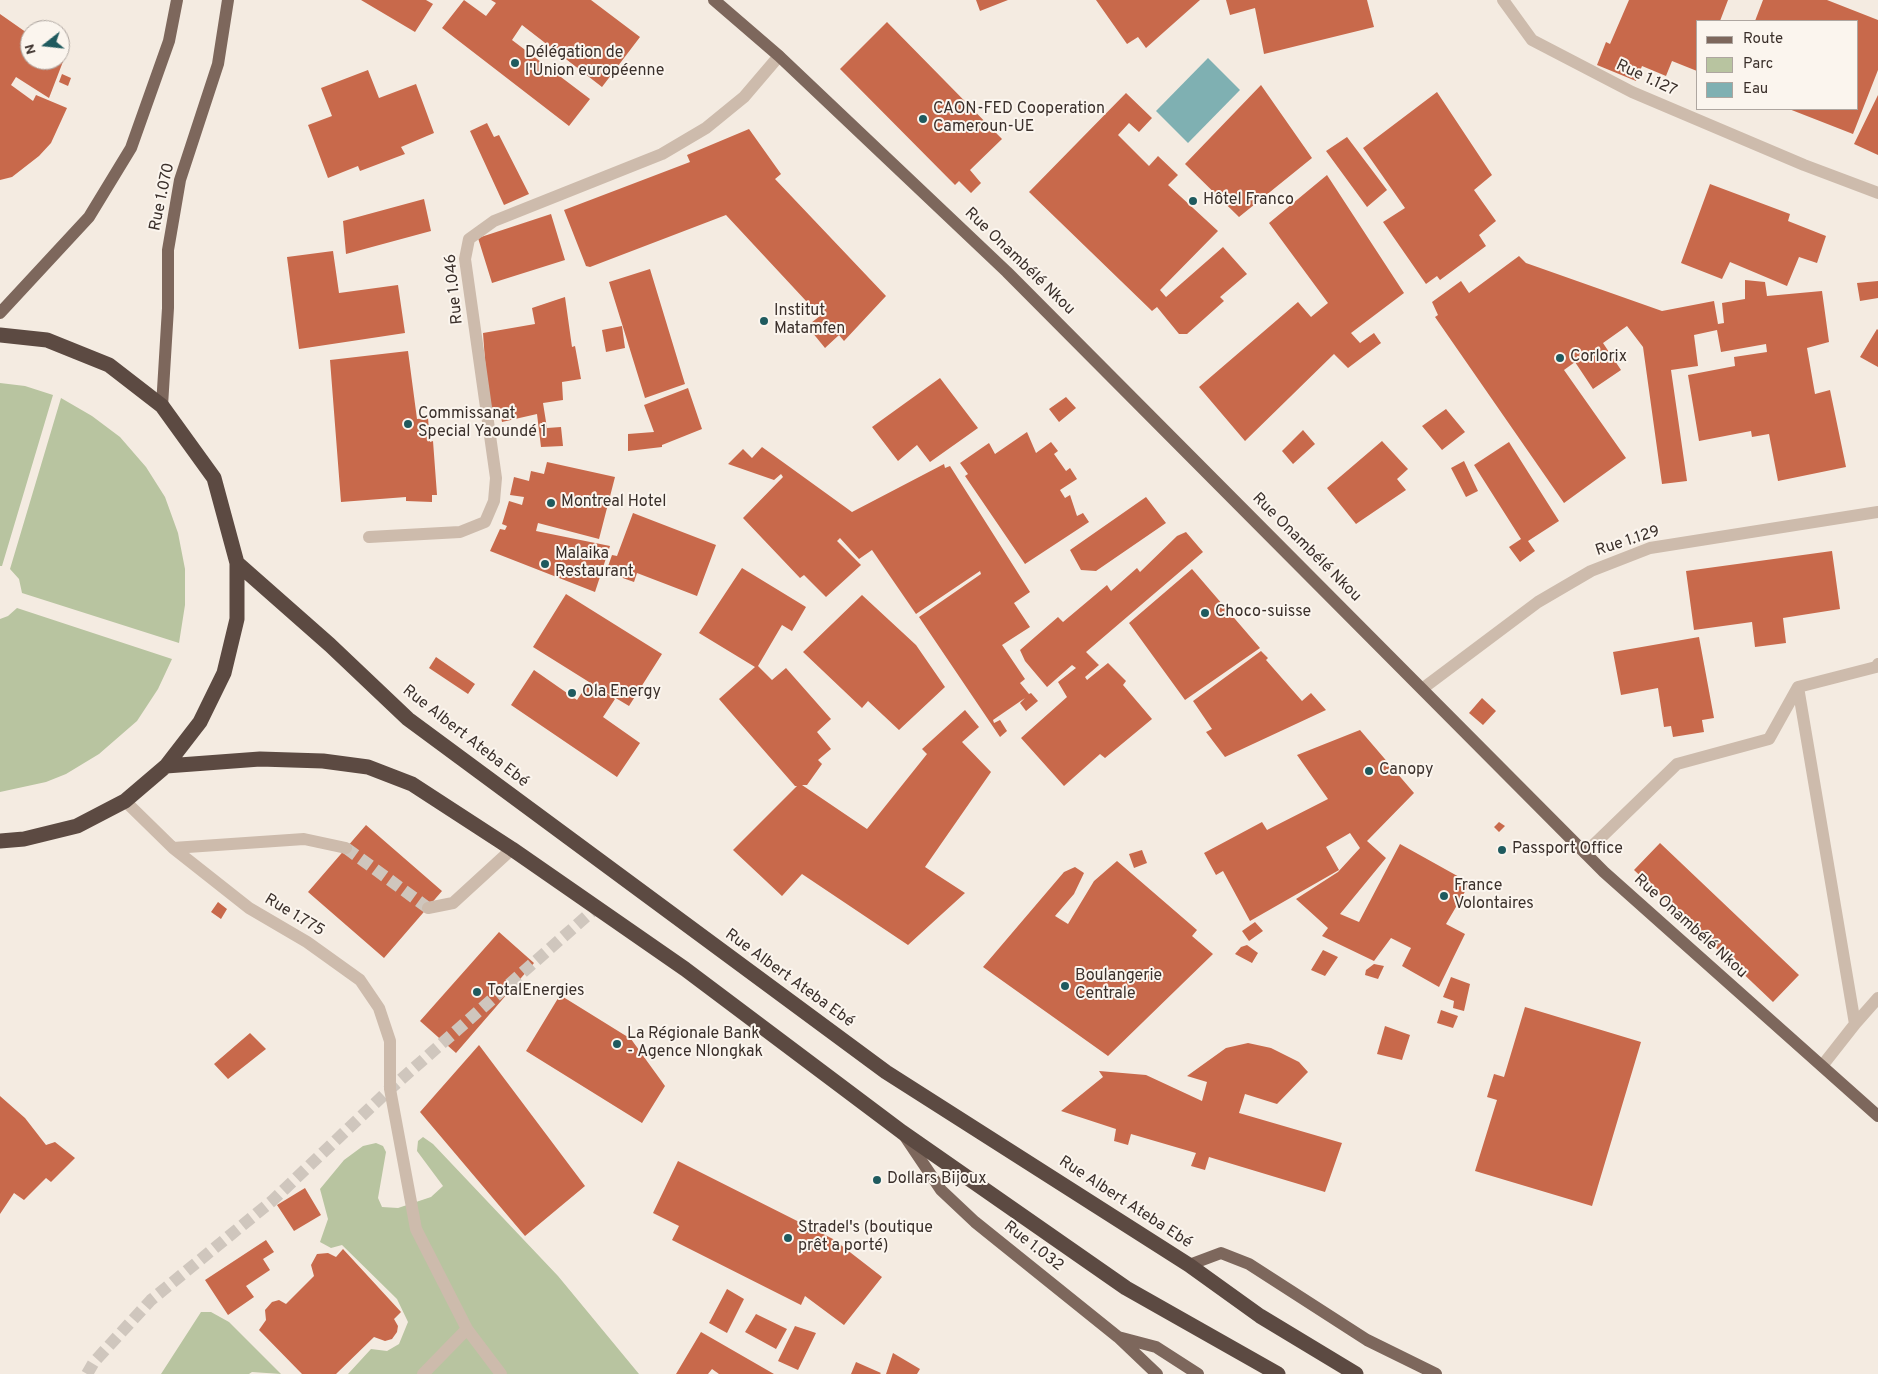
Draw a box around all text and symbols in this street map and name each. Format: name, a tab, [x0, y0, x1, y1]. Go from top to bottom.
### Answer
north arrow	[20, 20, 70, 70]
legend	[1696, 20, 1858, 110]
text: Route	[1743, 30, 1783, 49]
text: N	[22, 42, 41, 56]
place label: Délégation de l'Union européenne	[525, 44, 664, 82]
text: Parc	[1743, 55, 1773, 74]
marker: Délégation de l'Union européenne	[509, 57, 521, 69]
street label: Rue 1.127	[1612, 57, 1680, 101]
text: Eau	[1743, 80, 1768, 99]
place label: CAON-FED Cooperation Cameroun-UE	[933, 100, 1105, 138]
marker: CAON-FED Cooperation Cameroun-UE	[917, 113, 929, 125]
street label: Rue 1.070	[146, 161, 180, 233]
place label: Hôtel Franco	[1203, 191, 1294, 211]
marker: Hôtel Franco	[1187, 195, 1199, 207]
street label: Rue Onambélé Nkou	[960, 204, 1078, 320]
street label: Rue 1.046	[442, 253, 468, 325]
place label: Institut Matamfen	[774, 302, 845, 340]
marker: Institut Matamfen	[758, 315, 770, 327]
place label: Corlorix	[1570, 348, 1627, 368]
marker: Corlorix	[1554, 352, 1566, 364]
place label: Commissanat Special Yaoundé 1	[418, 405, 547, 443]
marker: Commissanat Special Yaoundé 1	[402, 418, 414, 430]
street label: Rue Onambélé Nkou	[1247, 489, 1365, 607]
place label: Montreal Hotel	[561, 493, 666, 513]
marker: Montreal Hotel	[545, 497, 557, 509]
street label: Rue 1.129	[1593, 523, 1663, 561]
place label: Malaika Restaurant	[555, 545, 634, 583]
marker: Malaika Restaurant	[539, 558, 551, 570]
place label: Choco-suisse	[1215, 603, 1311, 623]
marker: Choco-suisse	[1199, 607, 1211, 619]
street label: Rue Albert Ateba Ebé	[398, 682, 532, 792]
place label: Ola Energy	[582, 683, 661, 703]
marker: Ola Energy	[566, 687, 578, 699]
place label: Canopy	[1379, 761, 1433, 781]
marker: Canopy	[1363, 765, 1375, 777]
place label: Passport Office	[1512, 840, 1623, 860]
marker: Passport Office	[1496, 844, 1508, 856]
street label: Rue Onambélé Nkou	[1629, 871, 1751, 983]
place label: France Volontaires	[1454, 877, 1534, 915]
marker: France Volontaires	[1438, 890, 1450, 902]
street label: Rue 1.775	[260, 891, 328, 941]
street label: Rue Albert Ateba Ebé	[721, 926, 857, 1032]
place label: Boulangerie Centrale	[1075, 967, 1162, 1005]
marker: Boulangerie Centrale	[1059, 980, 1071, 992]
place label: TotalEnergies	[487, 982, 585, 1002]
marker: TotalEnergies	[471, 986, 483, 998]
place label: La Régionale Bank - Agence Nlongkak	[627, 1025, 763, 1063]
marker: La Régionale Bank - Agence Nlongkak	[611, 1038, 623, 1050]
street label: Rue Albert Ateba Ebé	[1055, 1153, 1195, 1253]
place label: Dollars Bijoux	[887, 1170, 986, 1190]
marker: Dollars Bijoux	[871, 1174, 883, 1186]
street label: Rue 1.032	[999, 1218, 1067, 1276]
place label: Stradel's (boutique prêt a porté)	[798, 1219, 933, 1257]
marker: Stradel's (boutique prêt a porté)	[782, 1232, 794, 1244]

